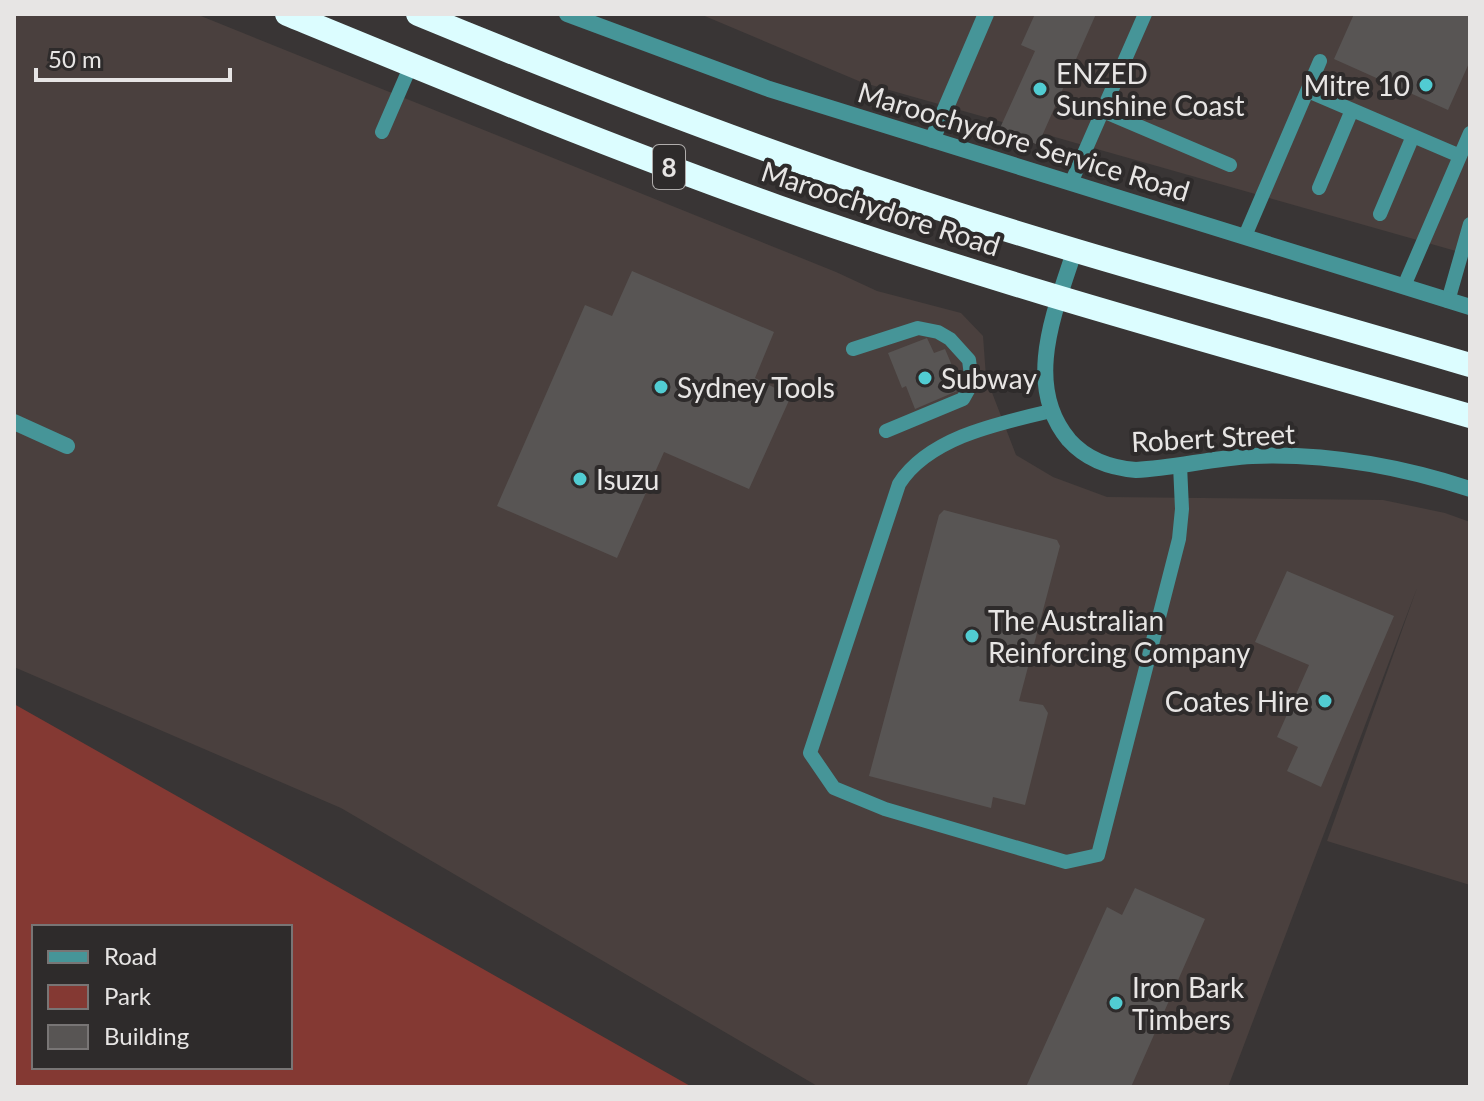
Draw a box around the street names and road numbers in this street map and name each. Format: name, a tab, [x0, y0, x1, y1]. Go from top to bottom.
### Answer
street label: Maroochydore Service Road	[854, 74, 1194, 208]
road number: 8	[653, 145, 685, 189]
street label: Maroochydore Road	[757, 153, 1005, 263]
street label: Robert Street	[1130, 416, 1296, 458]

